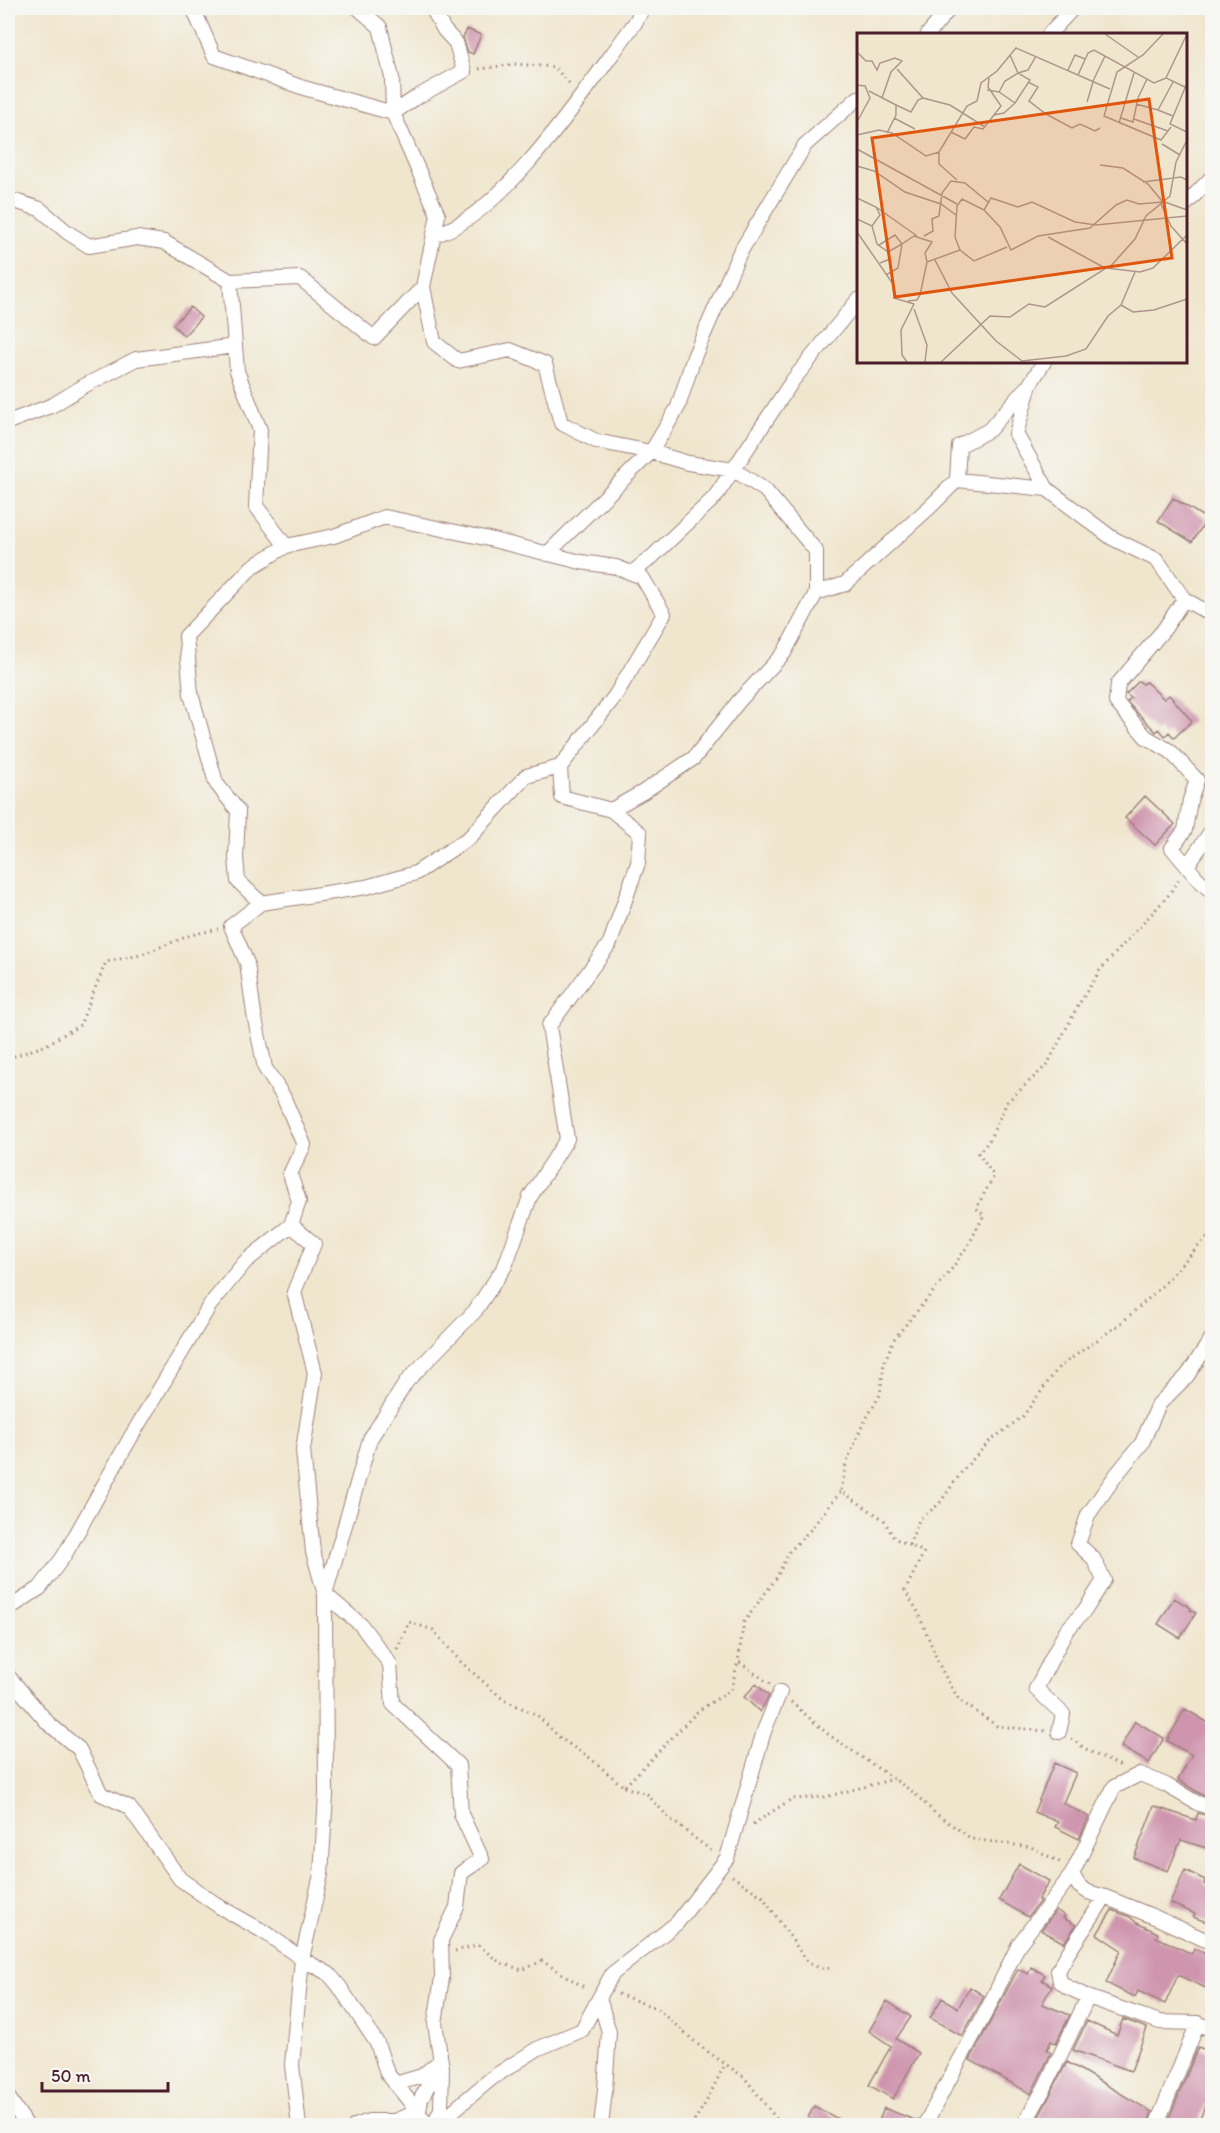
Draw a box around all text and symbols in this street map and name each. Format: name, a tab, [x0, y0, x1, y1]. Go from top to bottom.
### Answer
inset map	[857, 33, 1187, 363]
scale bar	[42, 2055, 168, 2093]
text: 50 m	[51, 2065, 91, 2087]

